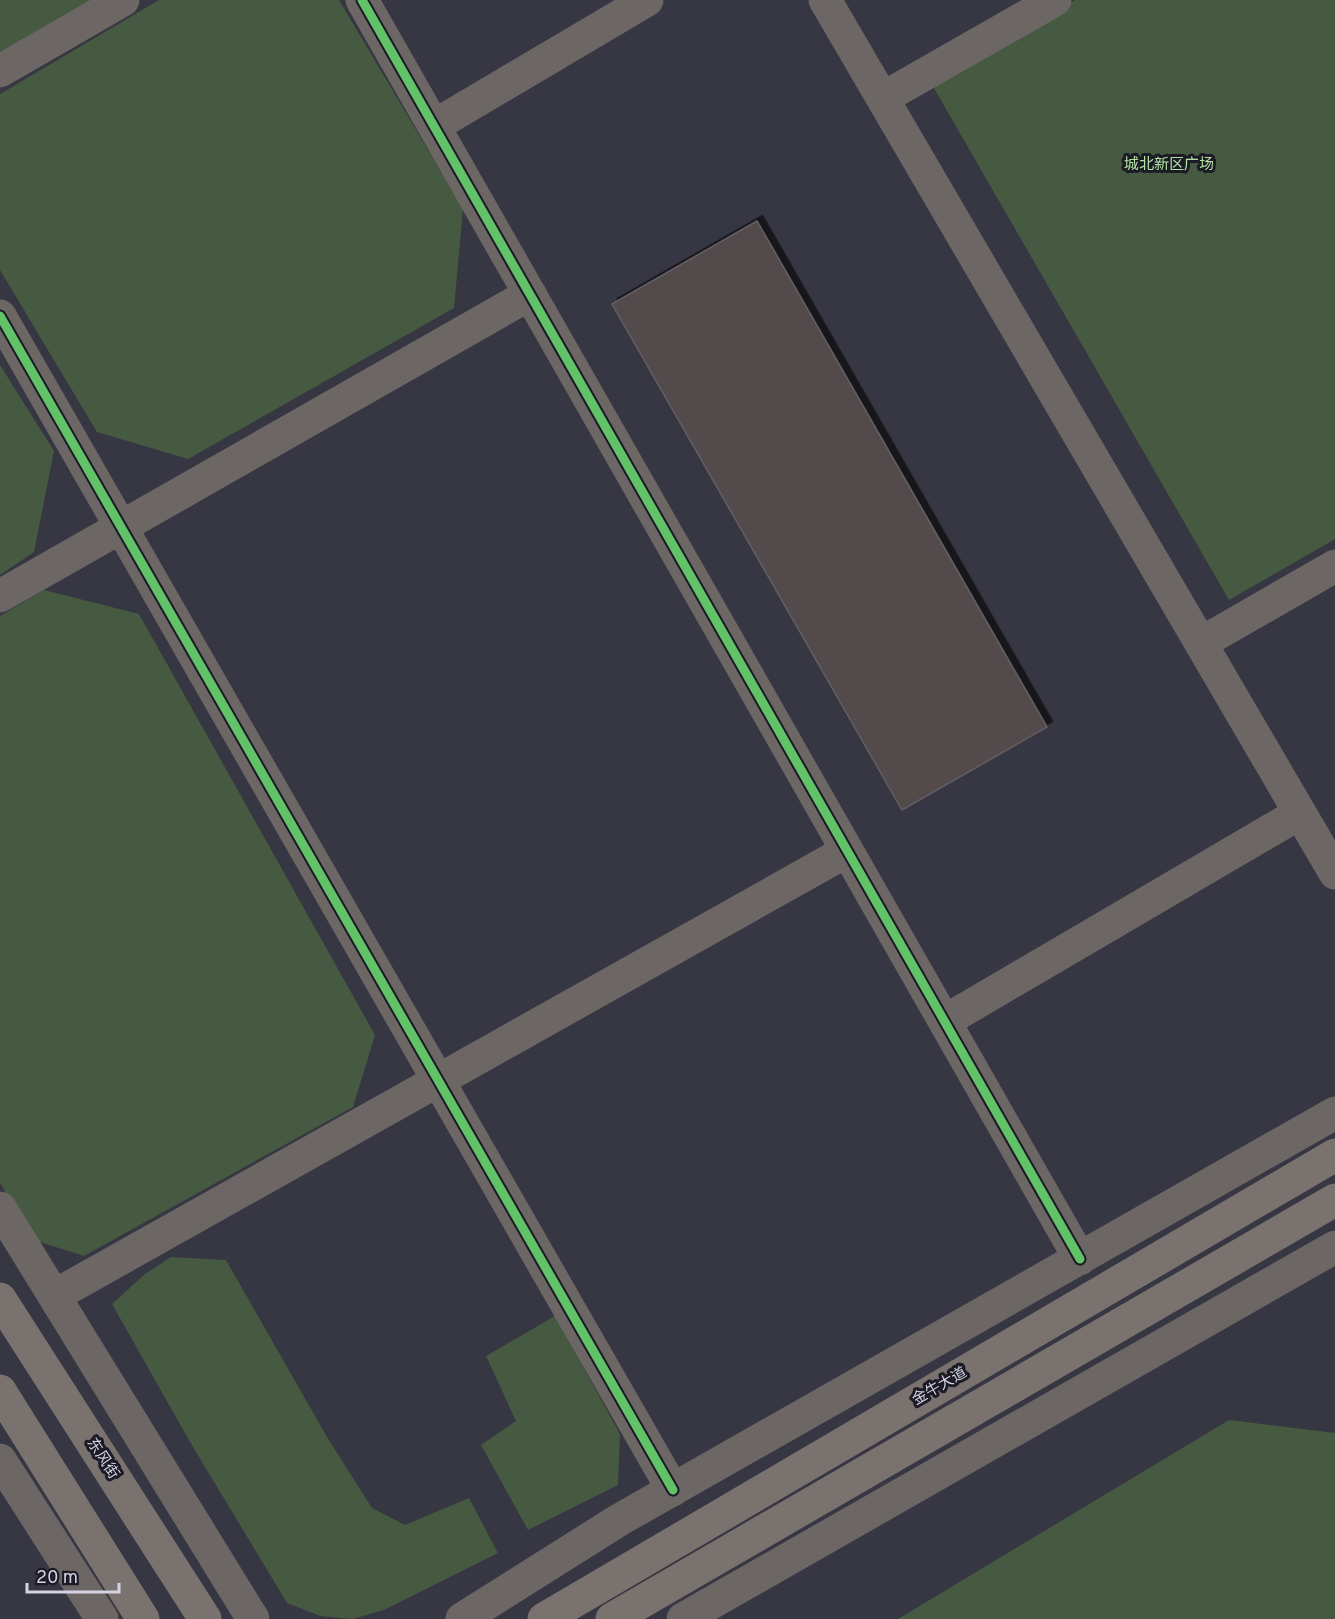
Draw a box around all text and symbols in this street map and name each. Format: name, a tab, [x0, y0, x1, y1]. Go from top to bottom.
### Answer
park label: 城北新区广场	[1124, 155, 1214, 175]
street label: 金牛大道	[909, 1364, 971, 1410]
street label: 东风街	[82, 1435, 122, 1483]
scale bar	[27, 1556, 118, 1594]
text: 20 m	[36, 1567, 78, 1590]

